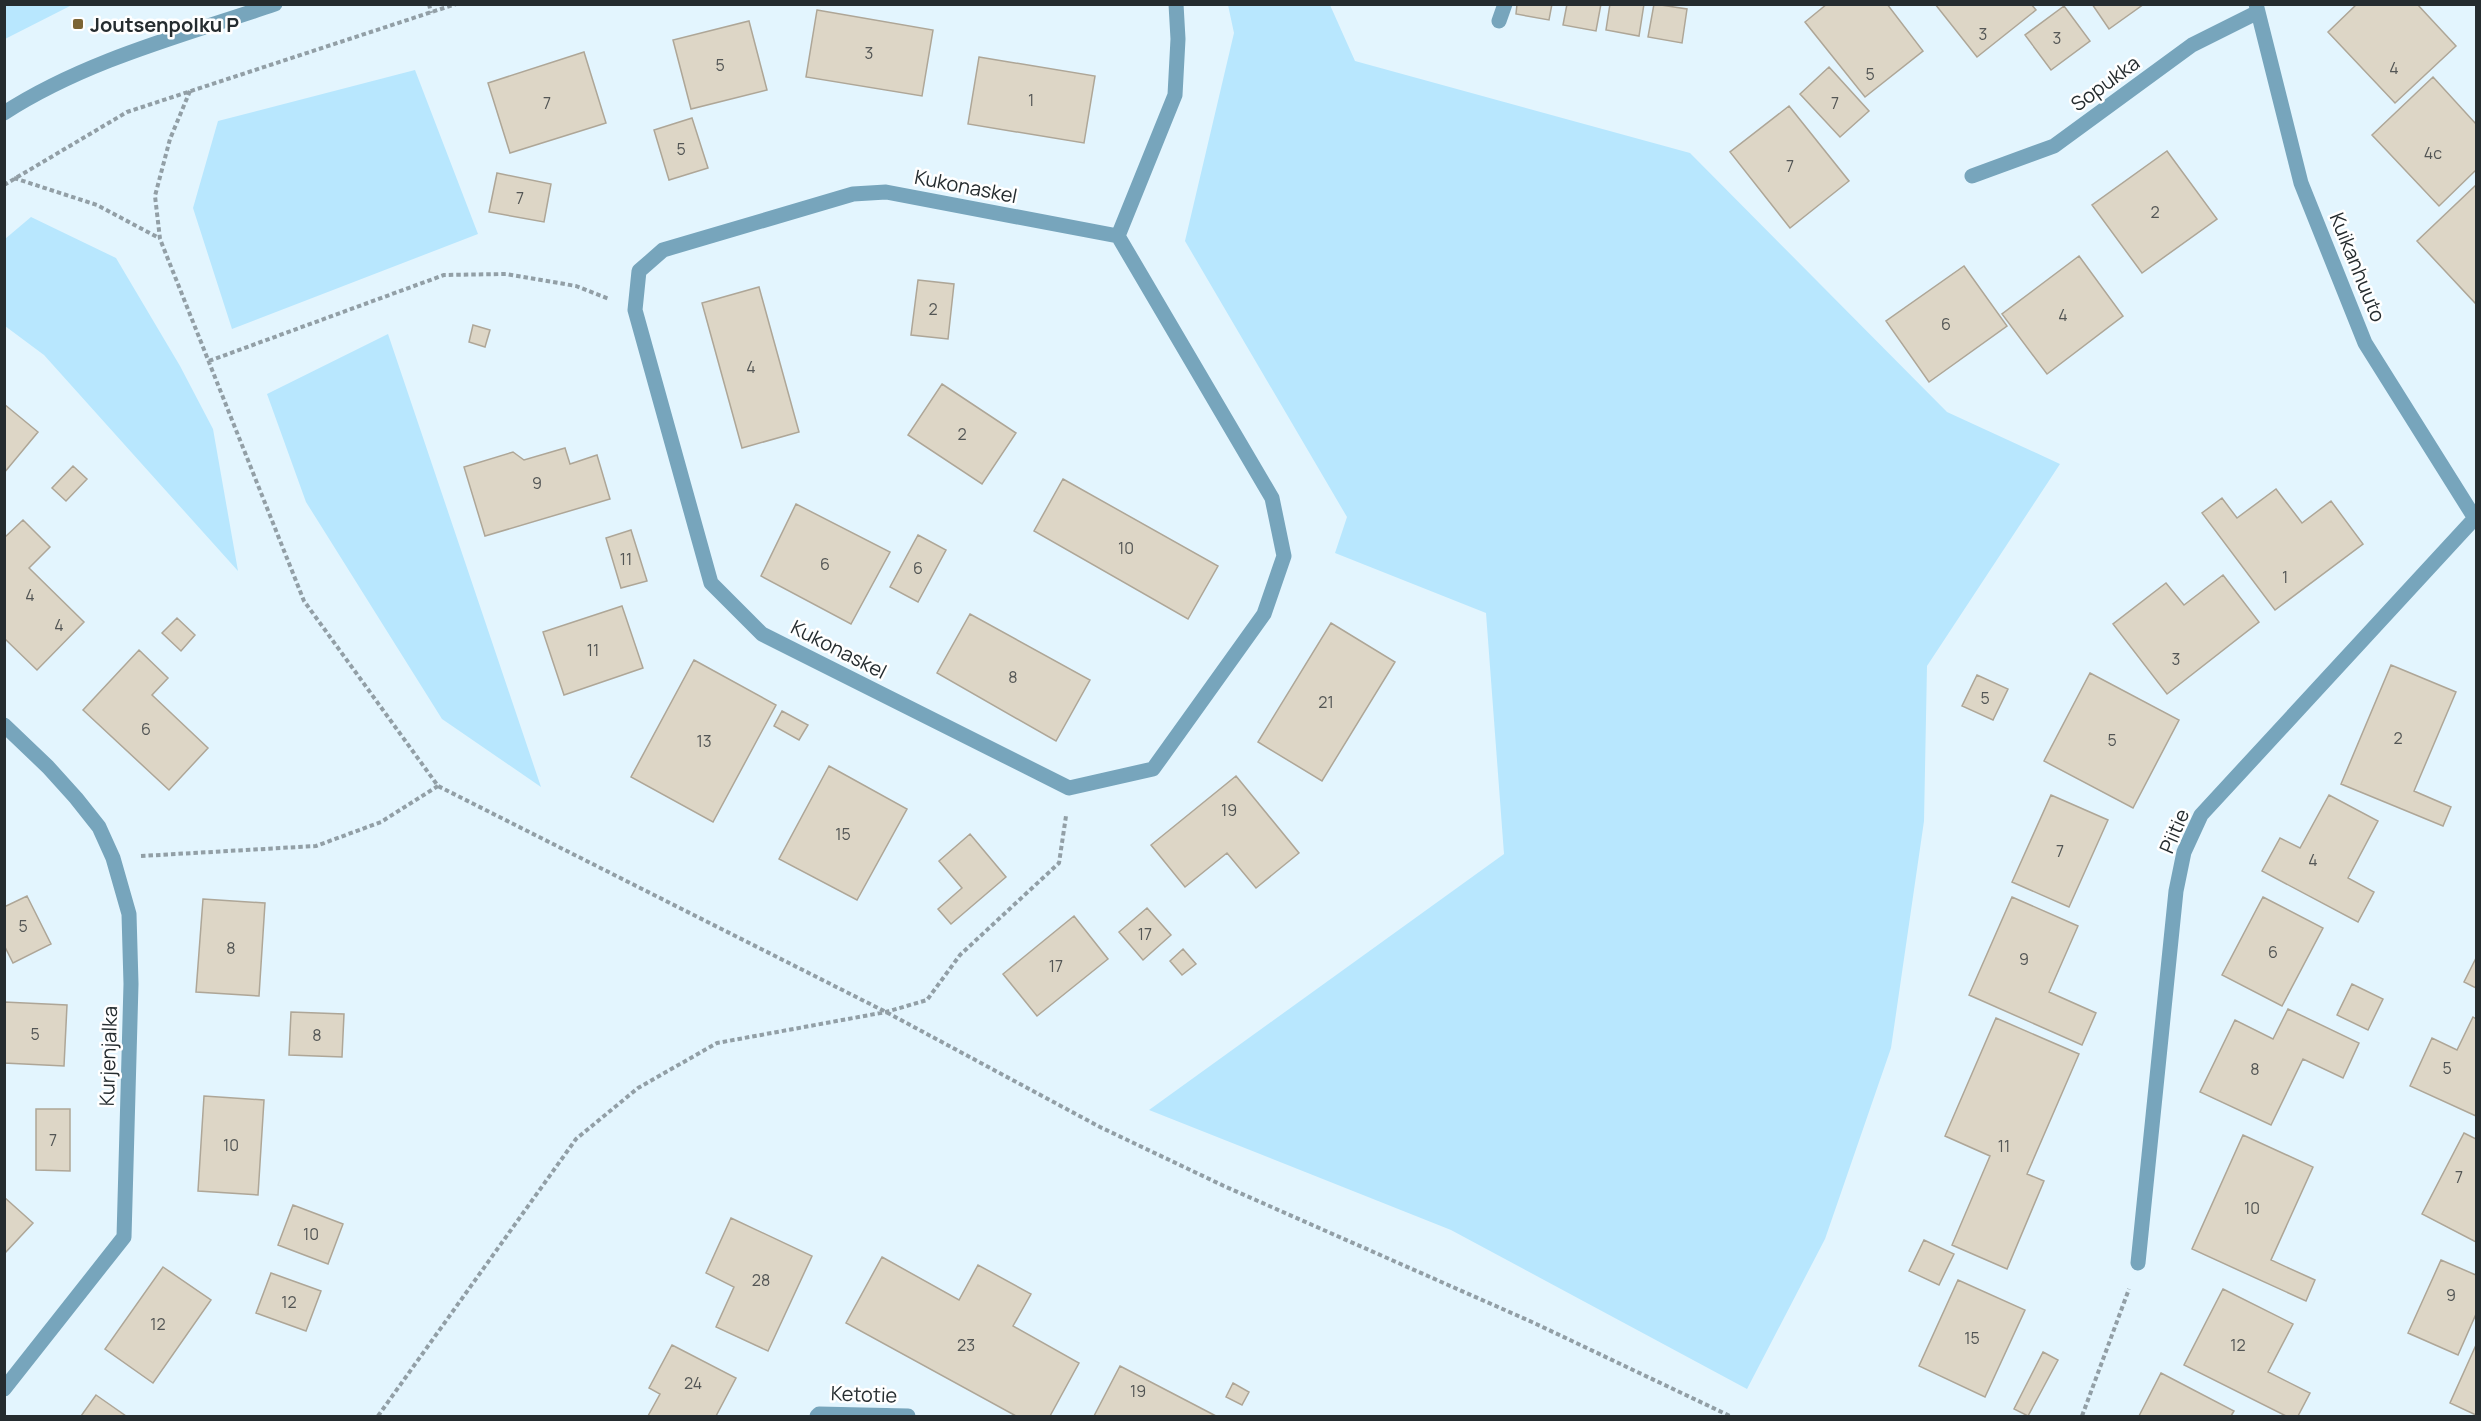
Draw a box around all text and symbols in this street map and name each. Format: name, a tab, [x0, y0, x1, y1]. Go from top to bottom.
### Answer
place label: Joutsenpolku P	[90, 11, 239, 38]
marker: Joutsenpolku P	[71, 17, 85, 31]
house number: 3	[1979, 23, 1987, 45]
house number: 3	[2053, 27, 2061, 49]
house number: 3	[865, 42, 873, 64]
street label: Sopukka	[2065, 49, 2145, 117]
house number: 5	[715, 54, 725, 76]
house number: 4	[2389, 57, 2399, 79]
house number: 5	[1865, 63, 1875, 85]
house number: 1	[1028, 89, 1034, 111]
house number: 7	[543, 92, 551, 114]
house number: 7	[1831, 92, 1839, 114]
house number: 5	[676, 138, 686, 160]
house number: 4c	[2424, 142, 2442, 164]
house number: 7	[1786, 155, 1794, 177]
street label: Kukonaskel	[912, 163, 1020, 209]
house number: 7	[516, 187, 524, 209]
house number: 2	[2150, 201, 2160, 223]
street label: Kuikanhuuto	[2324, 208, 2392, 326]
house number: 2	[928, 298, 938, 320]
house number: 4	[2058, 304, 2068, 326]
house number: 6	[1941, 313, 1951, 335]
house number: 4	[746, 356, 756, 378]
house number: 2	[957, 423, 967, 445]
house number: 9	[532, 472, 542, 494]
house number: 10	[1118, 537, 1134, 559]
house number: 11	[620, 548, 632, 570]
house number: 6	[820, 553, 830, 575]
house number: 6	[913, 557, 923, 579]
house number: 1	[2282, 566, 2288, 588]
house number: 4	[25, 584, 35, 606]
street label: Kukonaskel	[786, 613, 892, 685]
house number: 4	[54, 614, 64, 636]
house number: 11	[587, 639, 599, 661]
house number: 3	[2172, 648, 2180, 670]
house number: 8	[1008, 666, 1018, 688]
house number: 5	[1980, 687, 1990, 709]
house number: 21	[1318, 691, 1334, 713]
house number: 6	[141, 718, 151, 740]
house number: 2	[2393, 727, 2403, 749]
house number: 5	[2107, 729, 2117, 751]
house number: 13	[696, 730, 712, 752]
house number: 19	[1221, 799, 1237, 821]
street label: Piitie	[2153, 805, 2195, 857]
house number: 15	[835, 823, 851, 845]
house number: 7	[2056, 840, 2064, 862]
house number: 4	[2308, 849, 2318, 871]
house number: 5	[18, 915, 28, 937]
house number: 17	[1138, 923, 1152, 945]
house number: 8	[226, 937, 236, 959]
house number: 6	[2268, 941, 2278, 963]
house number: 9	[2019, 948, 2029, 970]
house number: 17	[1049, 955, 1063, 977]
street label: Kurjenjalka	[93, 1005, 123, 1107]
house number: 5	[30, 1023, 40, 1045]
house number: 8	[312, 1024, 322, 1046]
house number: 5	[2442, 1057, 2452, 1079]
house number: 8	[2250, 1058, 2260, 1080]
house number: 7	[49, 1129, 57, 1151]
house number: 10	[223, 1134, 239, 1156]
house number: 11	[1998, 1135, 2010, 1157]
house number: 7	[2455, 1166, 2463, 1188]
house number: 10	[2244, 1197, 2260, 1219]
house number: 10	[303, 1223, 319, 1245]
house number: 28	[752, 1269, 770, 1291]
house number: 9	[2446, 1284, 2456, 1306]
house number: 12	[281, 1291, 297, 1313]
house number: 12	[150, 1313, 166, 1335]
house number: 15	[1964, 1327, 1980, 1349]
house number: 23	[957, 1334, 975, 1356]
house number: 12	[2230, 1334, 2246, 1356]
house number: 24	[684, 1372, 702, 1394]
street label: Ketotie	[830, 1379, 898, 1409]
house number: 19	[1130, 1380, 1146, 1402]

